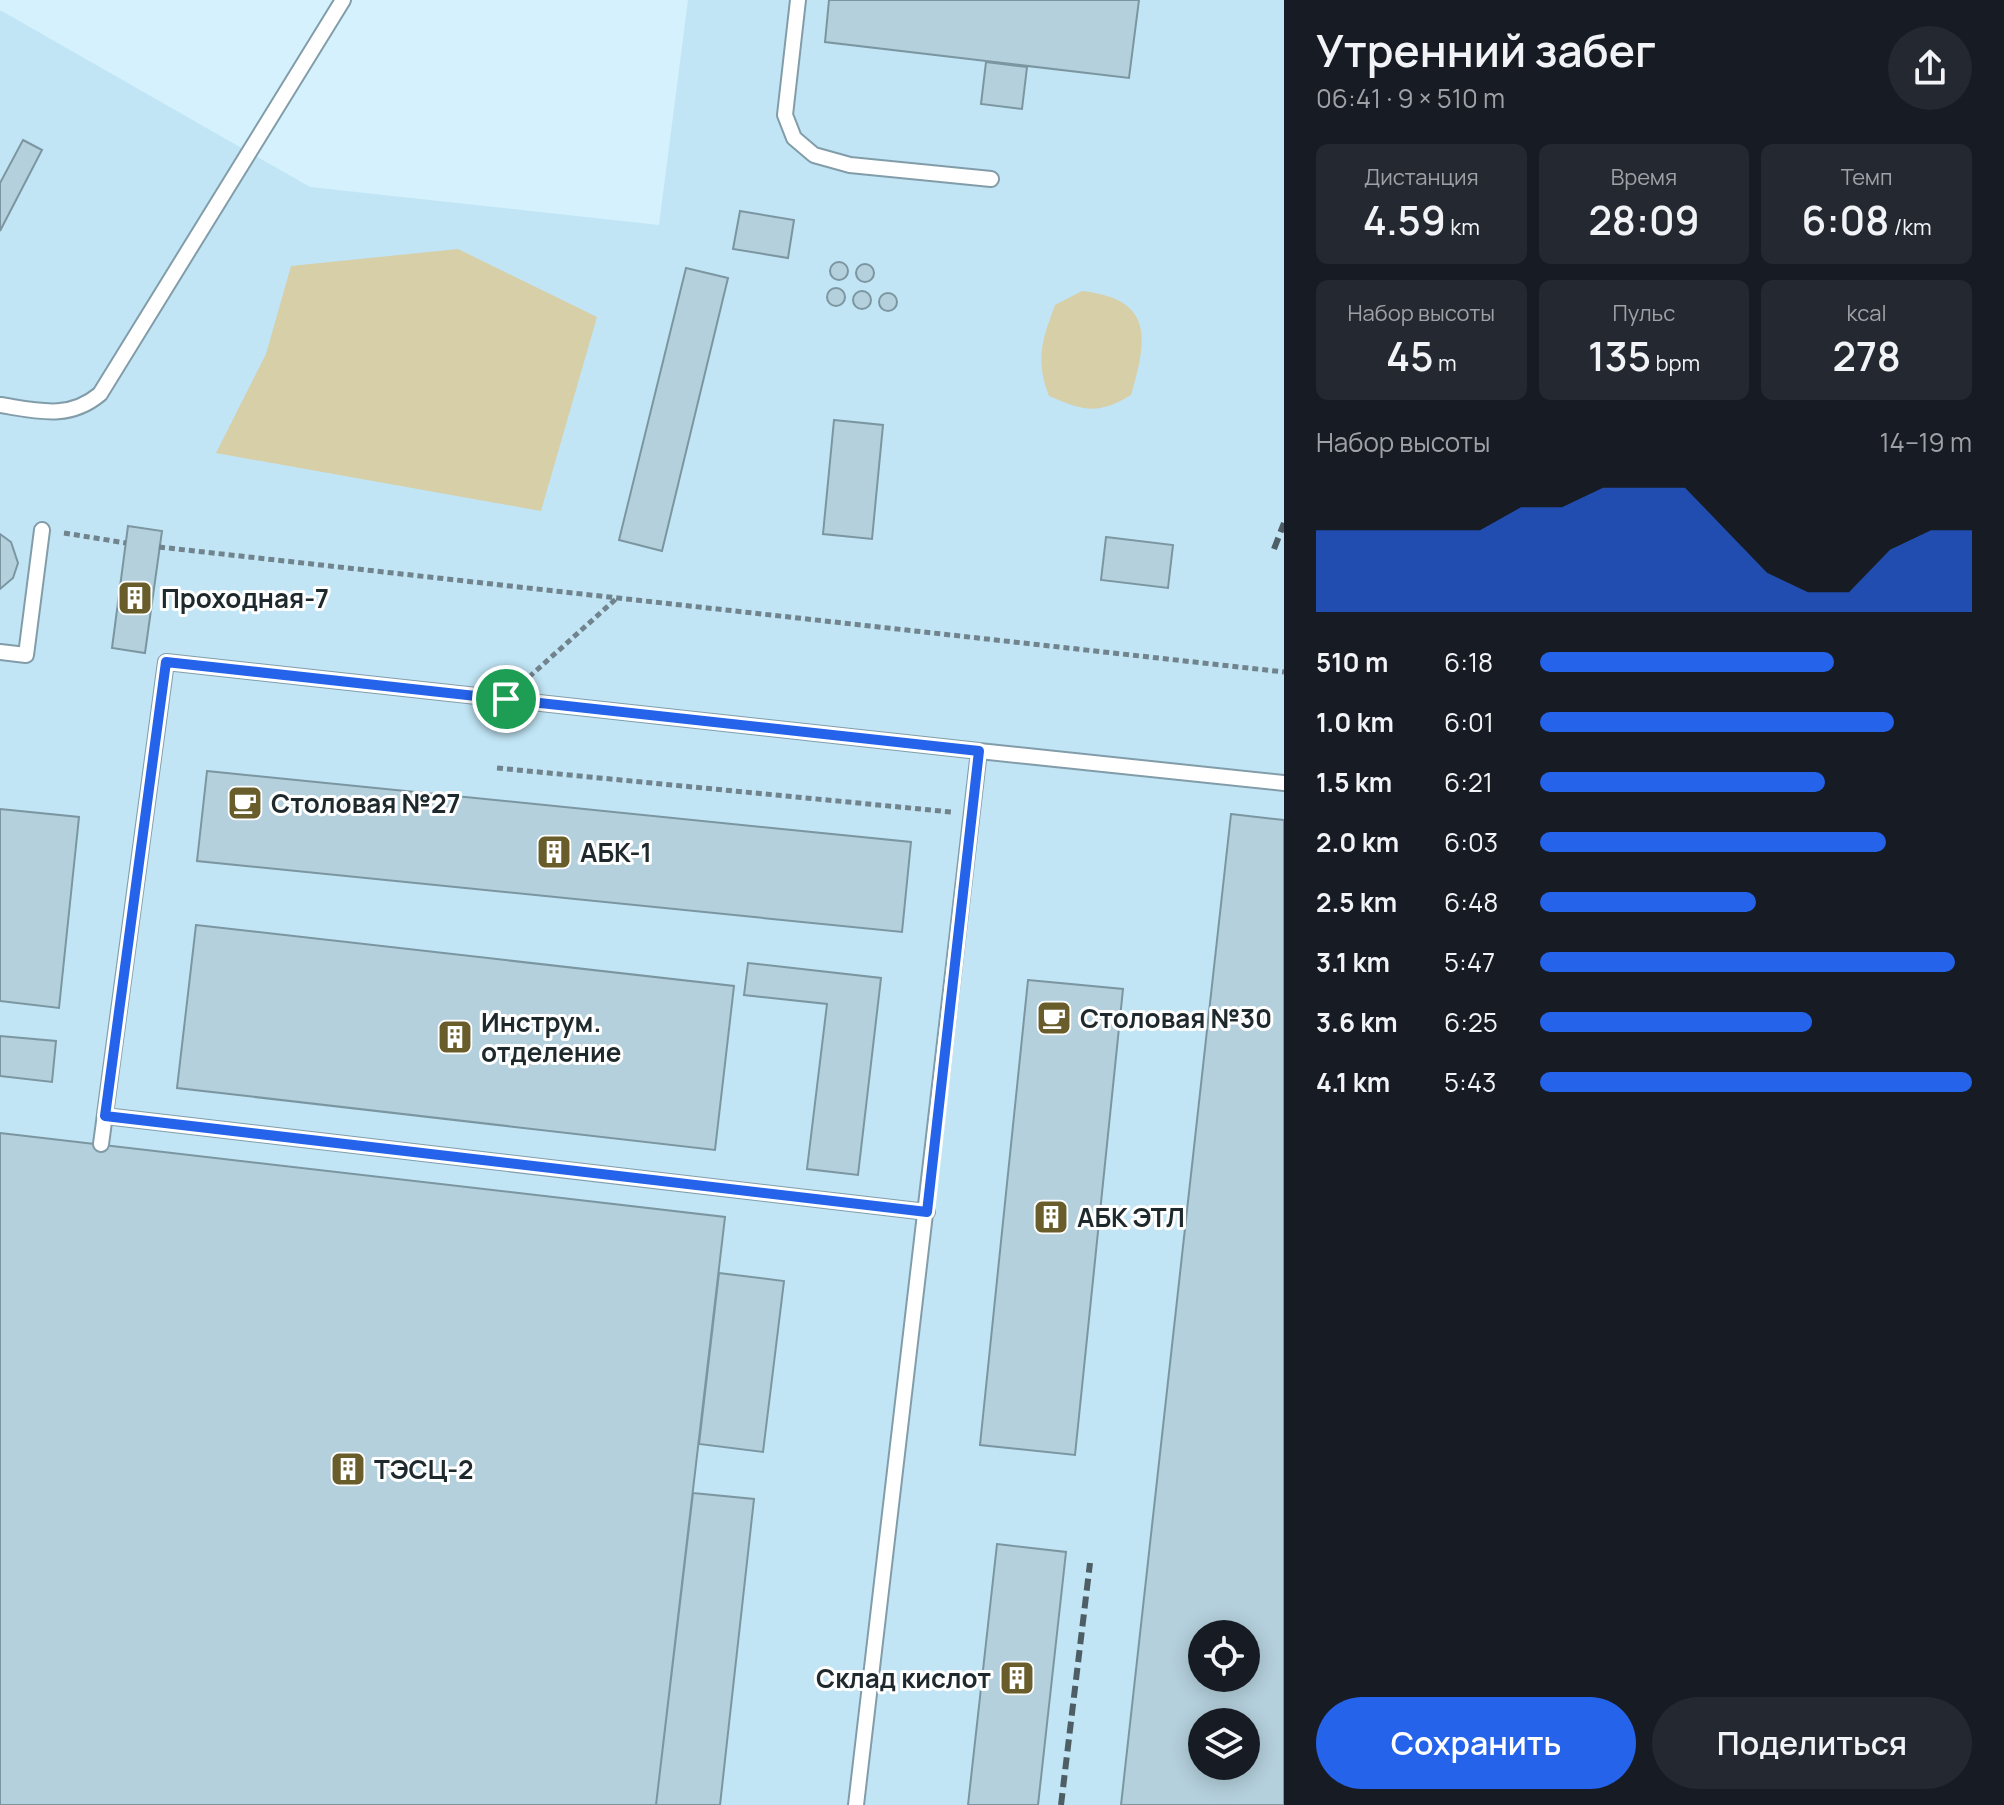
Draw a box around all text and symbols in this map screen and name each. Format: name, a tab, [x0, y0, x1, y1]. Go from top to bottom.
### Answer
text: Утренний забег	[1316, 20, 1656, 80]
button: share	[1888, 26, 1972, 110]
text: 06:41 · 9 × 510 m	[1316, 80, 1505, 116]
text: Дистанция	[1364, 162, 1479, 192]
text: Время	[1611, 162, 1677, 192]
text: Темп	[1841, 162, 1893, 192]
text: 4.59	[1363, 192, 1446, 247]
text: 28:09	[1588, 192, 1700, 247]
text: 6:08	[1802, 192, 1889, 247]
text: km	[1446, 212, 1480, 242]
text: /km	[1889, 212, 1932, 242]
text: Набор высоты	[1348, 298, 1495, 328]
text: Пульс	[1613, 298, 1675, 328]
text: kcal	[1847, 298, 1887, 328]
text: 45	[1386, 328, 1434, 383]
text: 135	[1588, 328, 1651, 383]
text: 278	[1832, 328, 1901, 383]
text: m	[1434, 348, 1457, 378]
text: bpm	[1651, 348, 1700, 378]
text: Набор высоты	[1316, 424, 1490, 460]
text: 14–19 m	[1879, 424, 1972, 460]
building icon: Проходная-7	[116, 579, 154, 617]
place label: Проходная-7	[161, 580, 329, 616]
text: 510 m	[1316, 644, 1388, 680]
text: 6:18	[1444, 644, 1493, 680]
pin	[472, 665, 540, 733]
icon: arrive	[484, 677, 528, 721]
text: 1.0 km	[1316, 704, 1394, 740]
text: 6:01	[1444, 704, 1494, 740]
text: 1.5 km	[1316, 764, 1392, 800]
text: 6:21	[1444, 764, 1493, 800]
cafe icon: Столовая №27	[226, 784, 264, 822]
place label: Столовая №27	[271, 785, 460, 821]
text: 2.0 km	[1316, 824, 1399, 860]
text: 6:03	[1444, 824, 1498, 860]
building icon: АБК-1	[535, 833, 573, 871]
place label: АБК-1	[580, 834, 652, 870]
text: 2.5 km	[1316, 884, 1397, 920]
text: 6:48	[1444, 884, 1498, 920]
text: 3.1 km	[1316, 944, 1390, 980]
text: 5:47	[1444, 944, 1495, 980]
cafe icon: Столовая №30	[1035, 999, 1073, 1037]
place label: Столовая №30	[1080, 1000, 1272, 1036]
place label: Инструм. отделение	[481, 1004, 622, 1070]
text: 3.6 km	[1316, 1004, 1398, 1040]
text: 6:25	[1444, 1004, 1498, 1040]
building icon: Инструм. отделение	[436, 1018, 474, 1056]
text: 4.1 km	[1316, 1064, 1390, 1100]
text: 5:43	[1444, 1064, 1497, 1100]
building icon: АБК ЭТЛ	[1032, 1198, 1070, 1236]
place label: АБК ЭТЛ	[1077, 1199, 1185, 1235]
building icon: ТЭСЦ-2	[329, 1450, 367, 1488]
place label: ТЭСЦ-2	[374, 1451, 474, 1487]
map controls	[1188, 1620, 1260, 1780]
button: locate	[1188, 1620, 1260, 1692]
building icon: Склад кислот	[998, 1659, 1036, 1697]
place label: Склад кислот	[816, 1660, 991, 1696]
button: Сохранить	[1316, 1697, 1636, 1789]
button: Поделиться	[1652, 1697, 1972, 1789]
button: layers	[1188, 1708, 1260, 1780]

